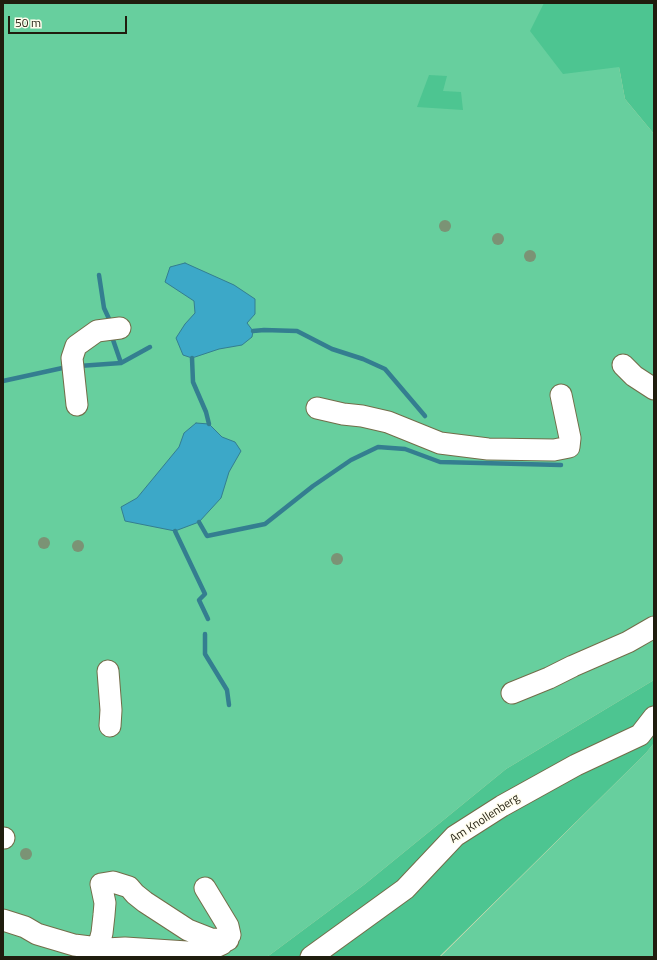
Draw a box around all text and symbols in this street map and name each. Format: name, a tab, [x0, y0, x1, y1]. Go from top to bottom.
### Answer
scale bar	[10, 8, 129, 34]
text: 50 m	[15, 13, 41, 32]
street label: Am Knollenberg	[448, 791, 522, 847]

